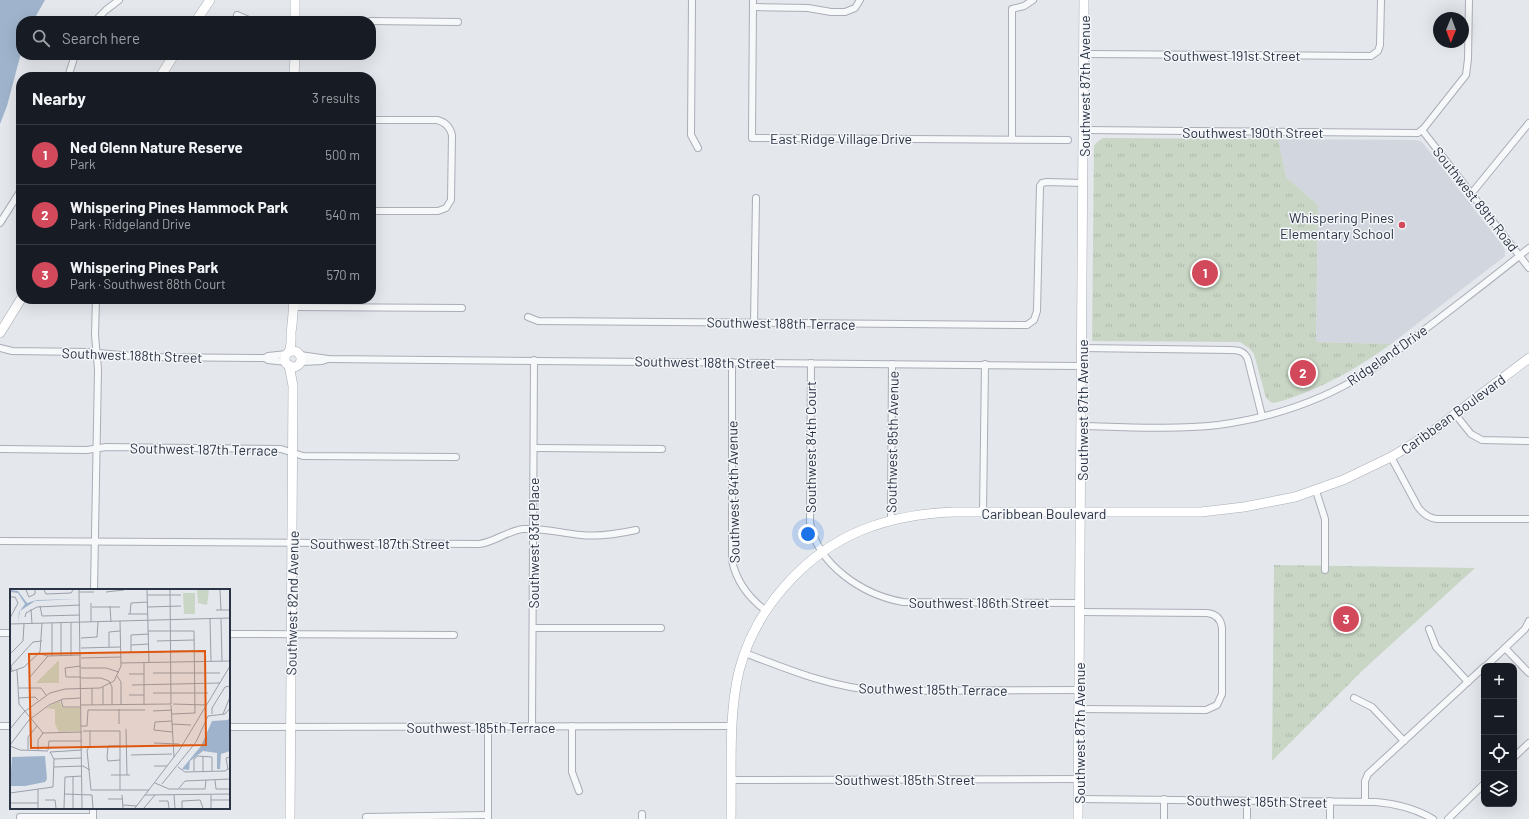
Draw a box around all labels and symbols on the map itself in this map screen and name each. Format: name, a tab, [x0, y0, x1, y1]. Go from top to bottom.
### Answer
north arrow	[1433, 12, 1469, 48]
street label: Southwest 87th Avenue	[1076, 15, 1093, 157]
street label: Southwest 191st Street	[1163, 47, 1301, 64]
street label: Southwest 190th Street	[1182, 124, 1324, 141]
street label: East Ridge Village Drive	[770, 130, 912, 147]
street label: Southwest 89th Road	[1430, 143, 1522, 255]
place label: Whispering Pines Elementary School	[1280, 209, 1394, 242]
marker: Whispering Pines Elementary School	[1397, 220, 1407, 230]
pin: 1	[1192, 258, 1218, 288]
street label: Southwest 188th Terrace	[706, 313, 856, 333]
street label: Ridgeland Drive	[1344, 321, 1430, 389]
street label: Southwest 87th Avenue	[1074, 339, 1091, 481]
street label: Southwest 188th Street	[61, 344, 203, 366]
street label: Southwest 188th Street	[634, 352, 776, 372]
pin: 2	[1290, 358, 1316, 388]
street label: Caribbean Boulevard	[1397, 370, 1509, 458]
street label: Southwest 85th Avenue	[882, 371, 902, 513]
street label: Southwest 84th Court	[802, 381, 819, 513]
street label: Southwest 84th Avenue	[723, 421, 743, 563]
street label: Southwest 187th Terrace	[130, 439, 278, 459]
street label: Southwest 83rd Place	[525, 478, 542, 608]
street label: Caribbean Boulevard	[981, 505, 1107, 522]
your location	[798, 524, 818, 544]
street label: Southwest 82nd Avenue	[282, 530, 302, 676]
street label: Southwest 187th Street	[310, 535, 450, 552]
inset map	[10, 589, 230, 809]
street label: Southwest 186th Street	[909, 594, 1049, 611]
pin: 3	[1333, 604, 1359, 634]
street label: Southwest 87th Avenue	[1071, 662, 1088, 804]
street label: Southwest 185th Terrace	[858, 679, 1008, 699]
street label: Southwest 185th Terrace	[407, 719, 555, 736]
street label: Southwest 185th Street	[835, 771, 975, 788]
street label: Southwest 185th Street	[1187, 791, 1327, 811]

